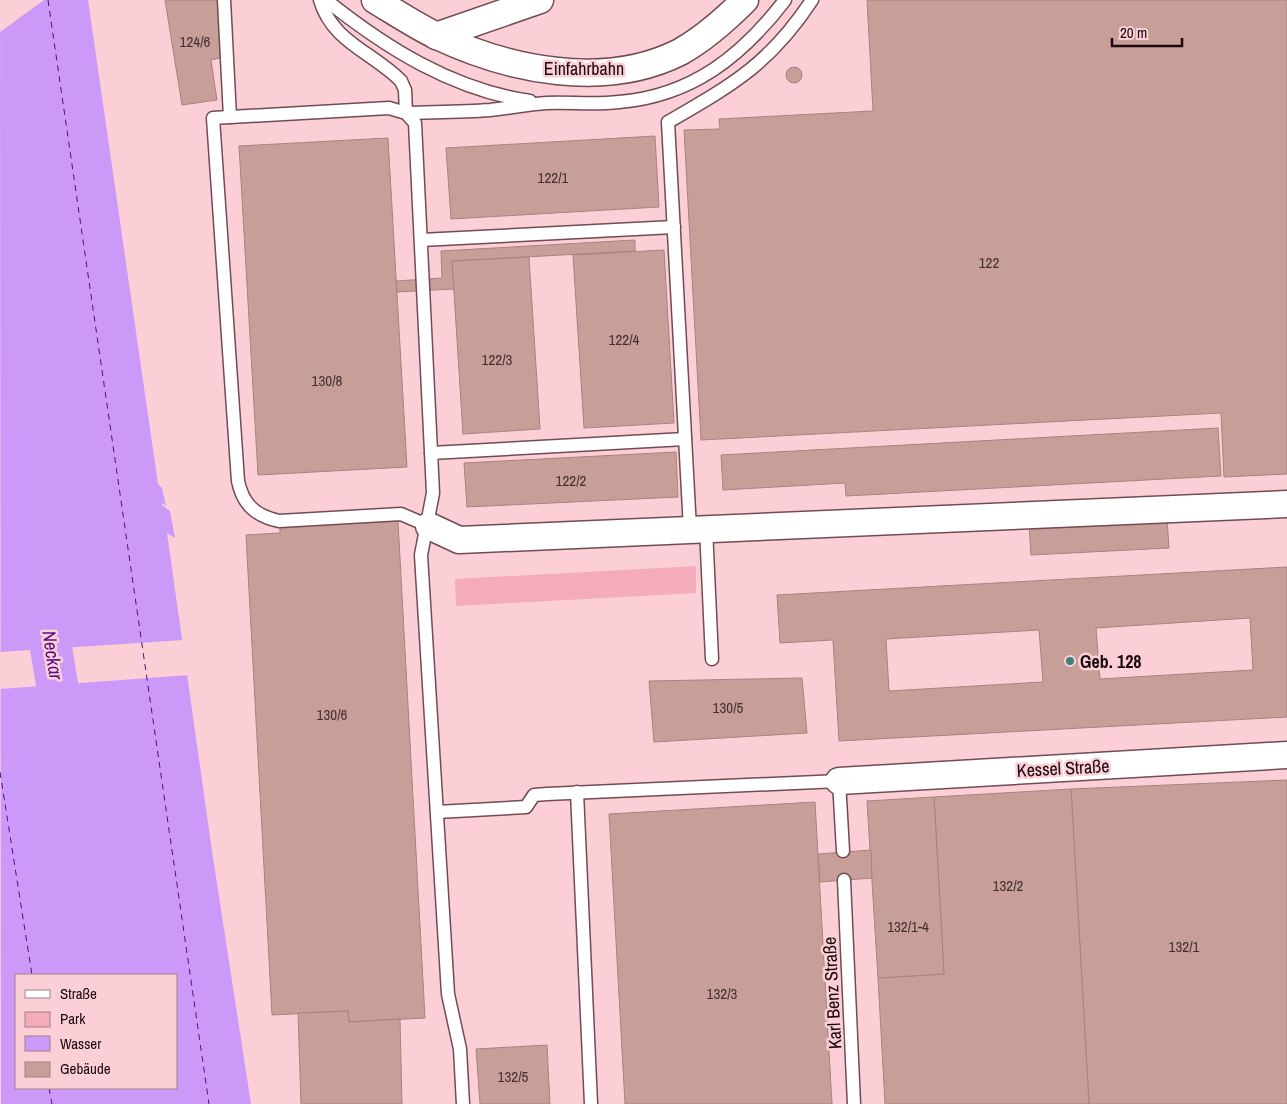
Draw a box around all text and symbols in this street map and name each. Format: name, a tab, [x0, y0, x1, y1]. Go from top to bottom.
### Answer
scale bar	[1112, 15, 1182, 47]
text: 20 m	[1120, 22, 1147, 43]
house number: 124/6	[180, 31, 211, 52]
street label: Einfahrbahn	[544, 56, 624, 81]
house number: 122/1	[538, 167, 569, 188]
house number: 122	[979, 252, 999, 273]
house number: 122/4	[609, 329, 640, 350]
house number: 122/3	[482, 349, 513, 370]
house number: 130/8	[312, 370, 343, 391]
house number: 122/2	[556, 470, 587, 491]
water label: Neckar	[36, 629, 70, 682]
place label: Geb. 128	[1080, 649, 1142, 674]
marker: Geb. 128	[1064, 655, 1076, 667]
house number: 130/5	[713, 697, 744, 718]
house number: 130/6	[317, 704, 348, 725]
street label: Kessel Straße	[1016, 753, 1110, 783]
house number: 132/2	[993, 875, 1024, 896]
house number: 132/1-4	[887, 916, 929, 937]
street label: Karl Benz Straße	[817, 936, 847, 1050]
house number: 132/1	[1169, 936, 1200, 957]
legend	[15, 974, 178, 1089]
text: Straße	[60, 983, 97, 1004]
house number: 132/3	[707, 983, 738, 1004]
text: Park	[60, 1008, 86, 1029]
text: Wasser	[60, 1033, 101, 1054]
text: Gebäude	[60, 1058, 111, 1079]
house number: 132/5	[498, 1066, 529, 1087]

